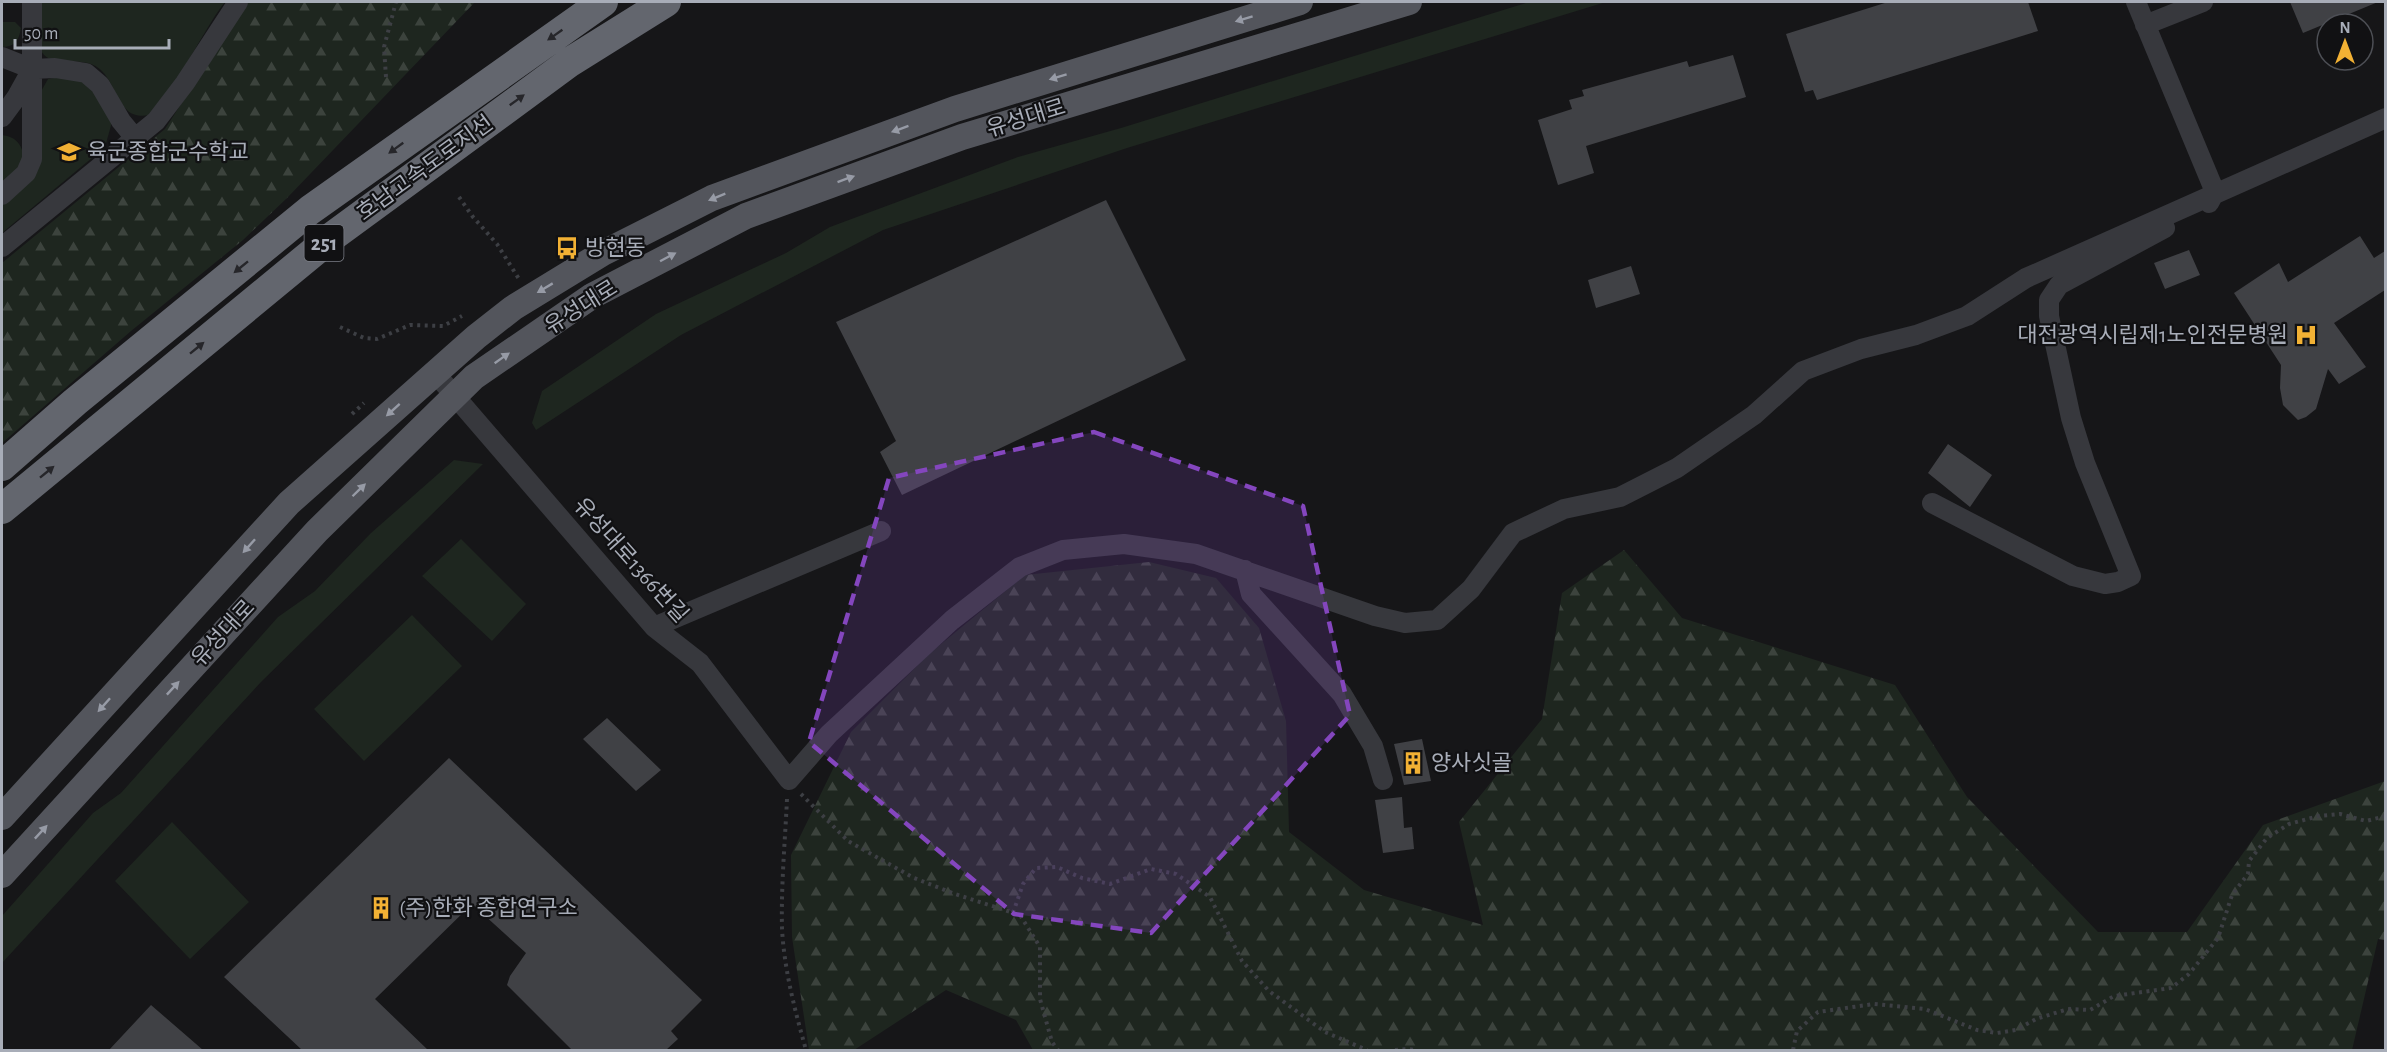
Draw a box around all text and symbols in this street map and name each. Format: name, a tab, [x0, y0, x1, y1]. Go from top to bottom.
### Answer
scale bar	[15, 12, 170, 50]
north arrow	[2315, 12, 2375, 72]
one-way arrow	[1235, 15, 1253, 24]
text: N	[2339, 20, 2351, 36]
text: 50 m	[24, 25, 58, 43]
one-way arrow	[547, 29, 563, 40]
one-way arrow	[1049, 72, 1067, 82]
one-way arrow	[509, 94, 525, 106]
street label: 유성대로	[984, 95, 1068, 140]
street label: 호남고속도로지선	[352, 111, 497, 224]
one-way arrow	[890, 124, 908, 134]
school or university icon: 육군종합군수학교	[56, 139, 82, 165]
place label: 육군종합군수학교	[87, 140, 249, 163]
one-way arrow	[389, 142, 405, 154]
one-way arrow	[837, 174, 855, 184]
one-way arrow	[708, 193, 726, 202]
road number: 251	[304, 225, 344, 261]
bus stop icon: 방현동	[554, 235, 580, 261]
place label: 방현동	[585, 236, 646, 259]
one-way arrow	[659, 252, 676, 262]
one-way arrow	[234, 260, 249, 272]
street label: 유성대로	[540, 275, 621, 338]
one-way arrow	[537, 283, 553, 294]
hospital icon: 대전광역시립제1노인전문병원	[2293, 322, 2319, 348]
place label: 대전광역시립제1노인전문병원	[2017, 323, 2288, 346]
one-way arrow	[189, 342, 204, 355]
one-way arrow	[493, 352, 509, 364]
one-way arrow	[386, 403, 401, 416]
one-way arrow	[39, 466, 54, 479]
one-way arrow	[351, 484, 365, 498]
street label: 유성대로1366번길	[570, 493, 693, 626]
one-way arrow	[243, 539, 257, 553]
street label: 유성대로	[187, 595, 259, 670]
one-way arrow	[166, 681, 179, 696]
one-way arrow	[97, 698, 111, 713]
building icon: 양사싯골	[1400, 750, 1426, 776]
place label: 양사싯골	[1431, 751, 1512, 774]
one-way arrow	[34, 824, 48, 839]
building icon: (주)한화 종합연구소	[368, 895, 394, 921]
place label: (주)한화 종합연구소	[399, 896, 578, 919]

